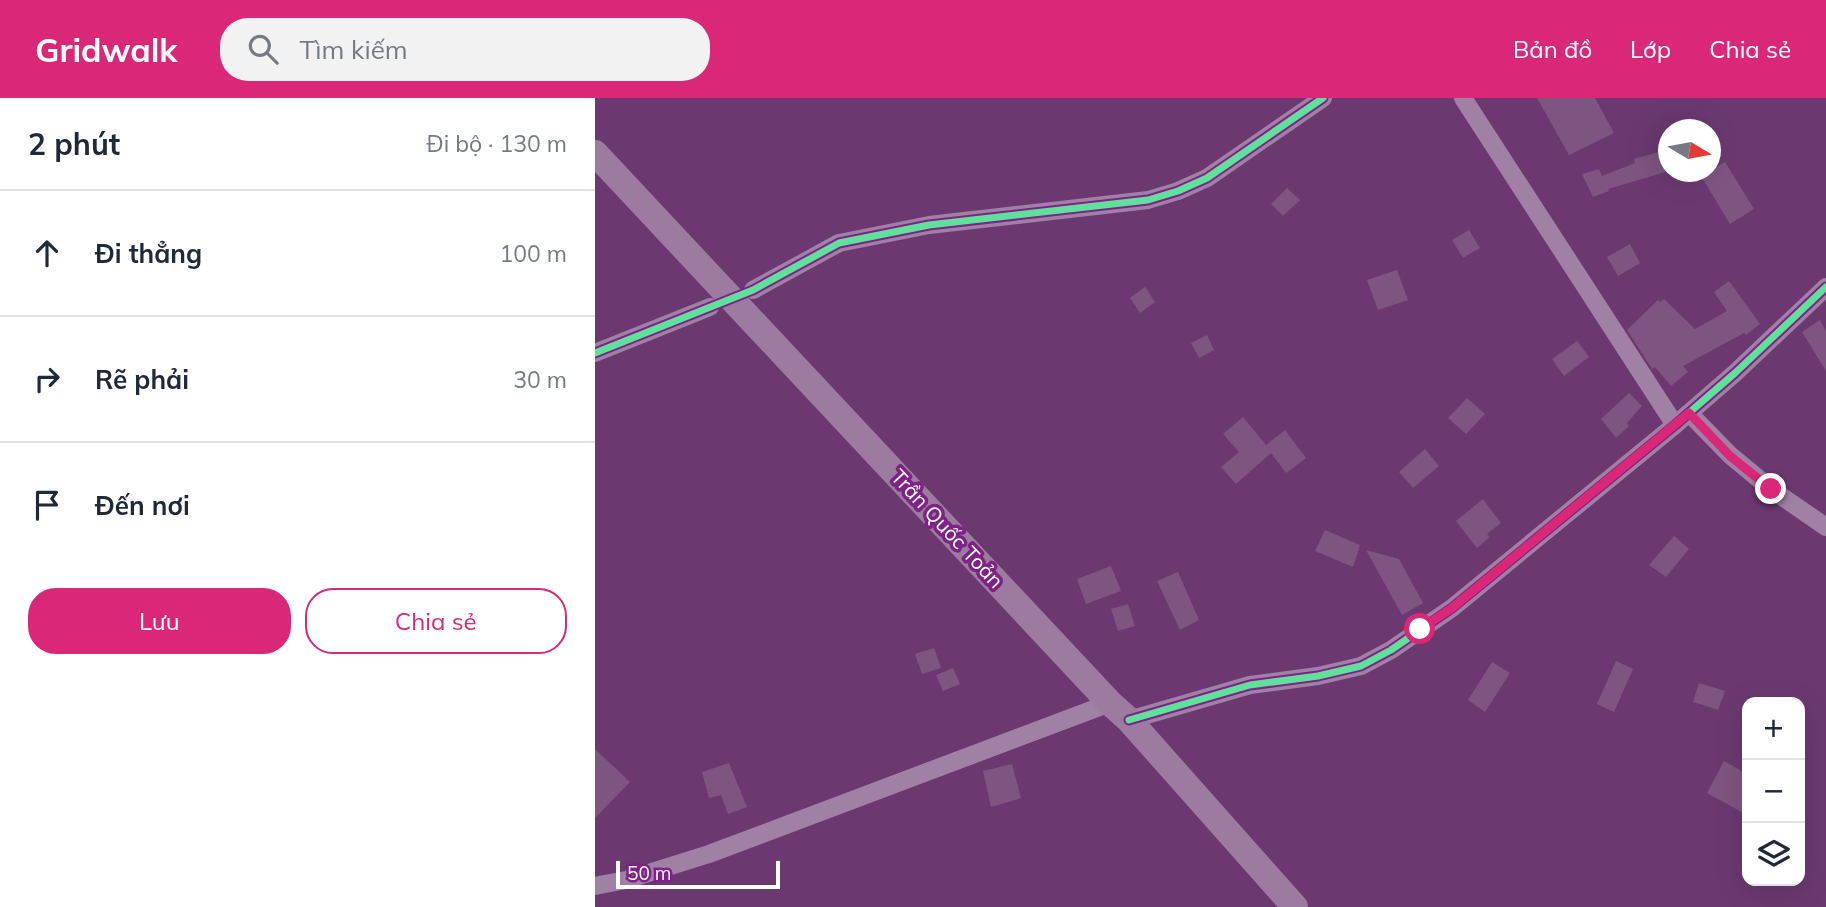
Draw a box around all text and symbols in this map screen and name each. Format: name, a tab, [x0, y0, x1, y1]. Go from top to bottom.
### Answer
search box	[220, 18, 710, 81]
text: Gridwalk	[35, 29, 178, 70]
icon: search	[244, 30, 282, 68]
text: Tìm kiếm	[300, 33, 408, 66]
text: Bản đồ	[1513, 34, 1592, 64]
text: Lớp	[1630, 34, 1671, 64]
text: Chia sẻ	[1709, 34, 1791, 64]
north arrow	[1658, 119, 1721, 182]
text: 2 phút	[28, 125, 120, 163]
text: Đi bộ · 130 m	[426, 129, 567, 158]
icon: ahead	[28, 234, 66, 272]
text: Đi thẳng	[95, 237, 202, 270]
text: 100 m	[499, 239, 567, 268]
icon: right	[28, 360, 66, 398]
text: Rẽ phải	[95, 363, 189, 396]
text: 30 m	[513, 365, 567, 394]
street label: Trần Quốc Toản	[886, 463, 1010, 593]
route end	[1755, 473, 1786, 504]
icon: arrive	[28, 486, 66, 524]
text: Đến nơi	[95, 489, 190, 522]
button: Lưu	[28, 588, 291, 654]
button: Chia sẻ	[305, 588, 567, 654]
route start	[1404, 613, 1435, 644]
map controls	[1742, 697, 1805, 886]
button: +	[1742, 697, 1805, 760]
button: −	[1742, 760, 1805, 823]
button: layers	[1742, 823, 1805, 886]
scale bar	[616, 858, 781, 890]
text: 50 m	[627, 861, 671, 885]

